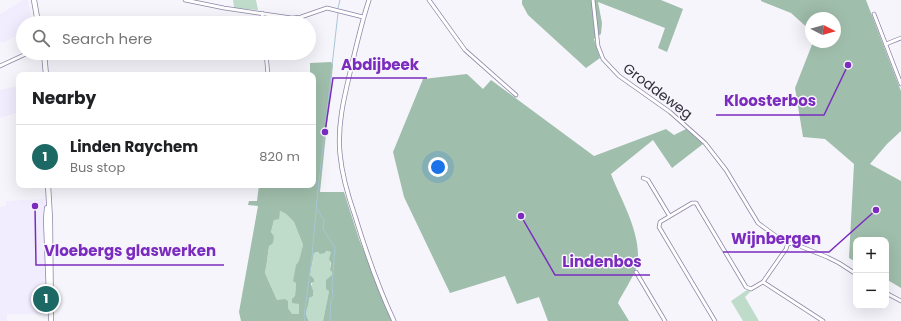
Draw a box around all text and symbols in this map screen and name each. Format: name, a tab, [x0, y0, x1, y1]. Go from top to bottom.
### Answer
north arrow	[805, 12, 841, 48]
search box	[16, 16, 316, 60]
icon: search	[30, 27, 52, 49]
text: Search here	[62, 28, 152, 49]
callout: Abdijbeek	[333, 51, 427, 78]
text: Abdijbeek	[341, 54, 420, 75]
street label: Groddeweg	[619, 58, 697, 124]
text: Nearby	[32, 86, 96, 110]
callout: Kloosterbos	[716, 88, 824, 115]
text: Kloosterbos	[724, 90, 816, 111]
text: Linden Raychem	[70, 136, 198, 157]
text: 1	[43, 147, 47, 166]
text: 820 m	[259, 147, 300, 166]
your location	[428, 157, 448, 177]
text: Bus stop	[70, 158, 125, 177]
callout: Wijnbergen	[723, 225, 829, 252]
text: Wijnbergen	[731, 228, 821, 249]
map controls	[853, 237, 889, 309]
button: +	[853, 237, 889, 273]
callout: Vloebergs glaswerken	[36, 238, 224, 265]
text: Vloebergs glaswerken	[44, 240, 216, 261]
callout: Lindenbos	[555, 248, 650, 275]
text: Lindenbos	[562, 251, 642, 272]
button: −	[853, 273, 889, 309]
pin: 1	[33, 284, 59, 314]

